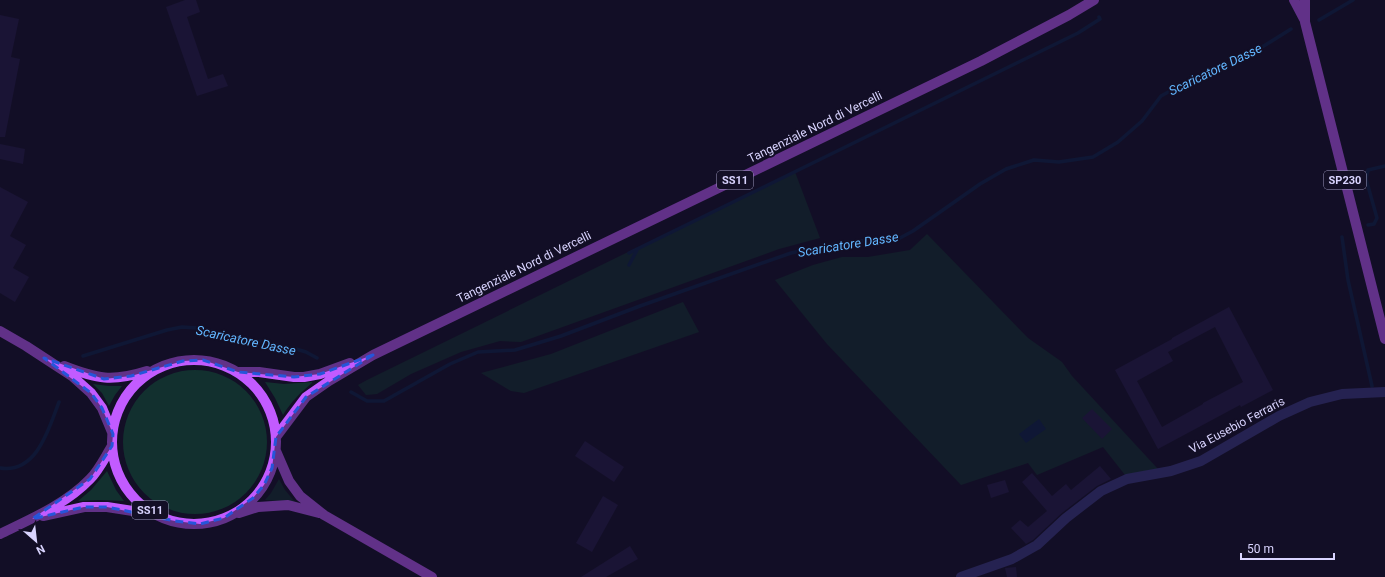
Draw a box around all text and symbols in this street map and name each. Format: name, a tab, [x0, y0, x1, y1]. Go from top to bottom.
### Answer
water label: Scaricatore Dasse	[1166, 40, 1265, 99]
street label: Tangenziale Nord di Vercelli	[745, 88, 885, 166]
road number: SS11	[717, 171, 753, 189]
road number: SP230	[1324, 171, 1366, 189]
street label: Tangenziale Nord di Vercelli	[454, 228, 594, 306]
water label: Scaricatore Dasse	[797, 229, 900, 260]
water label: Scaricatore Dasse	[195, 323, 298, 358]
street label: Via Eusebio Ferraris	[1187, 394, 1287, 456]
road number: SS11	[132, 501, 168, 519]
north arrow	[16, 521, 56, 561]
scale bar	[1241, 535, 1334, 561]
text: N	[34, 542, 47, 557]
text: 50 m	[1247, 542, 1274, 556]

